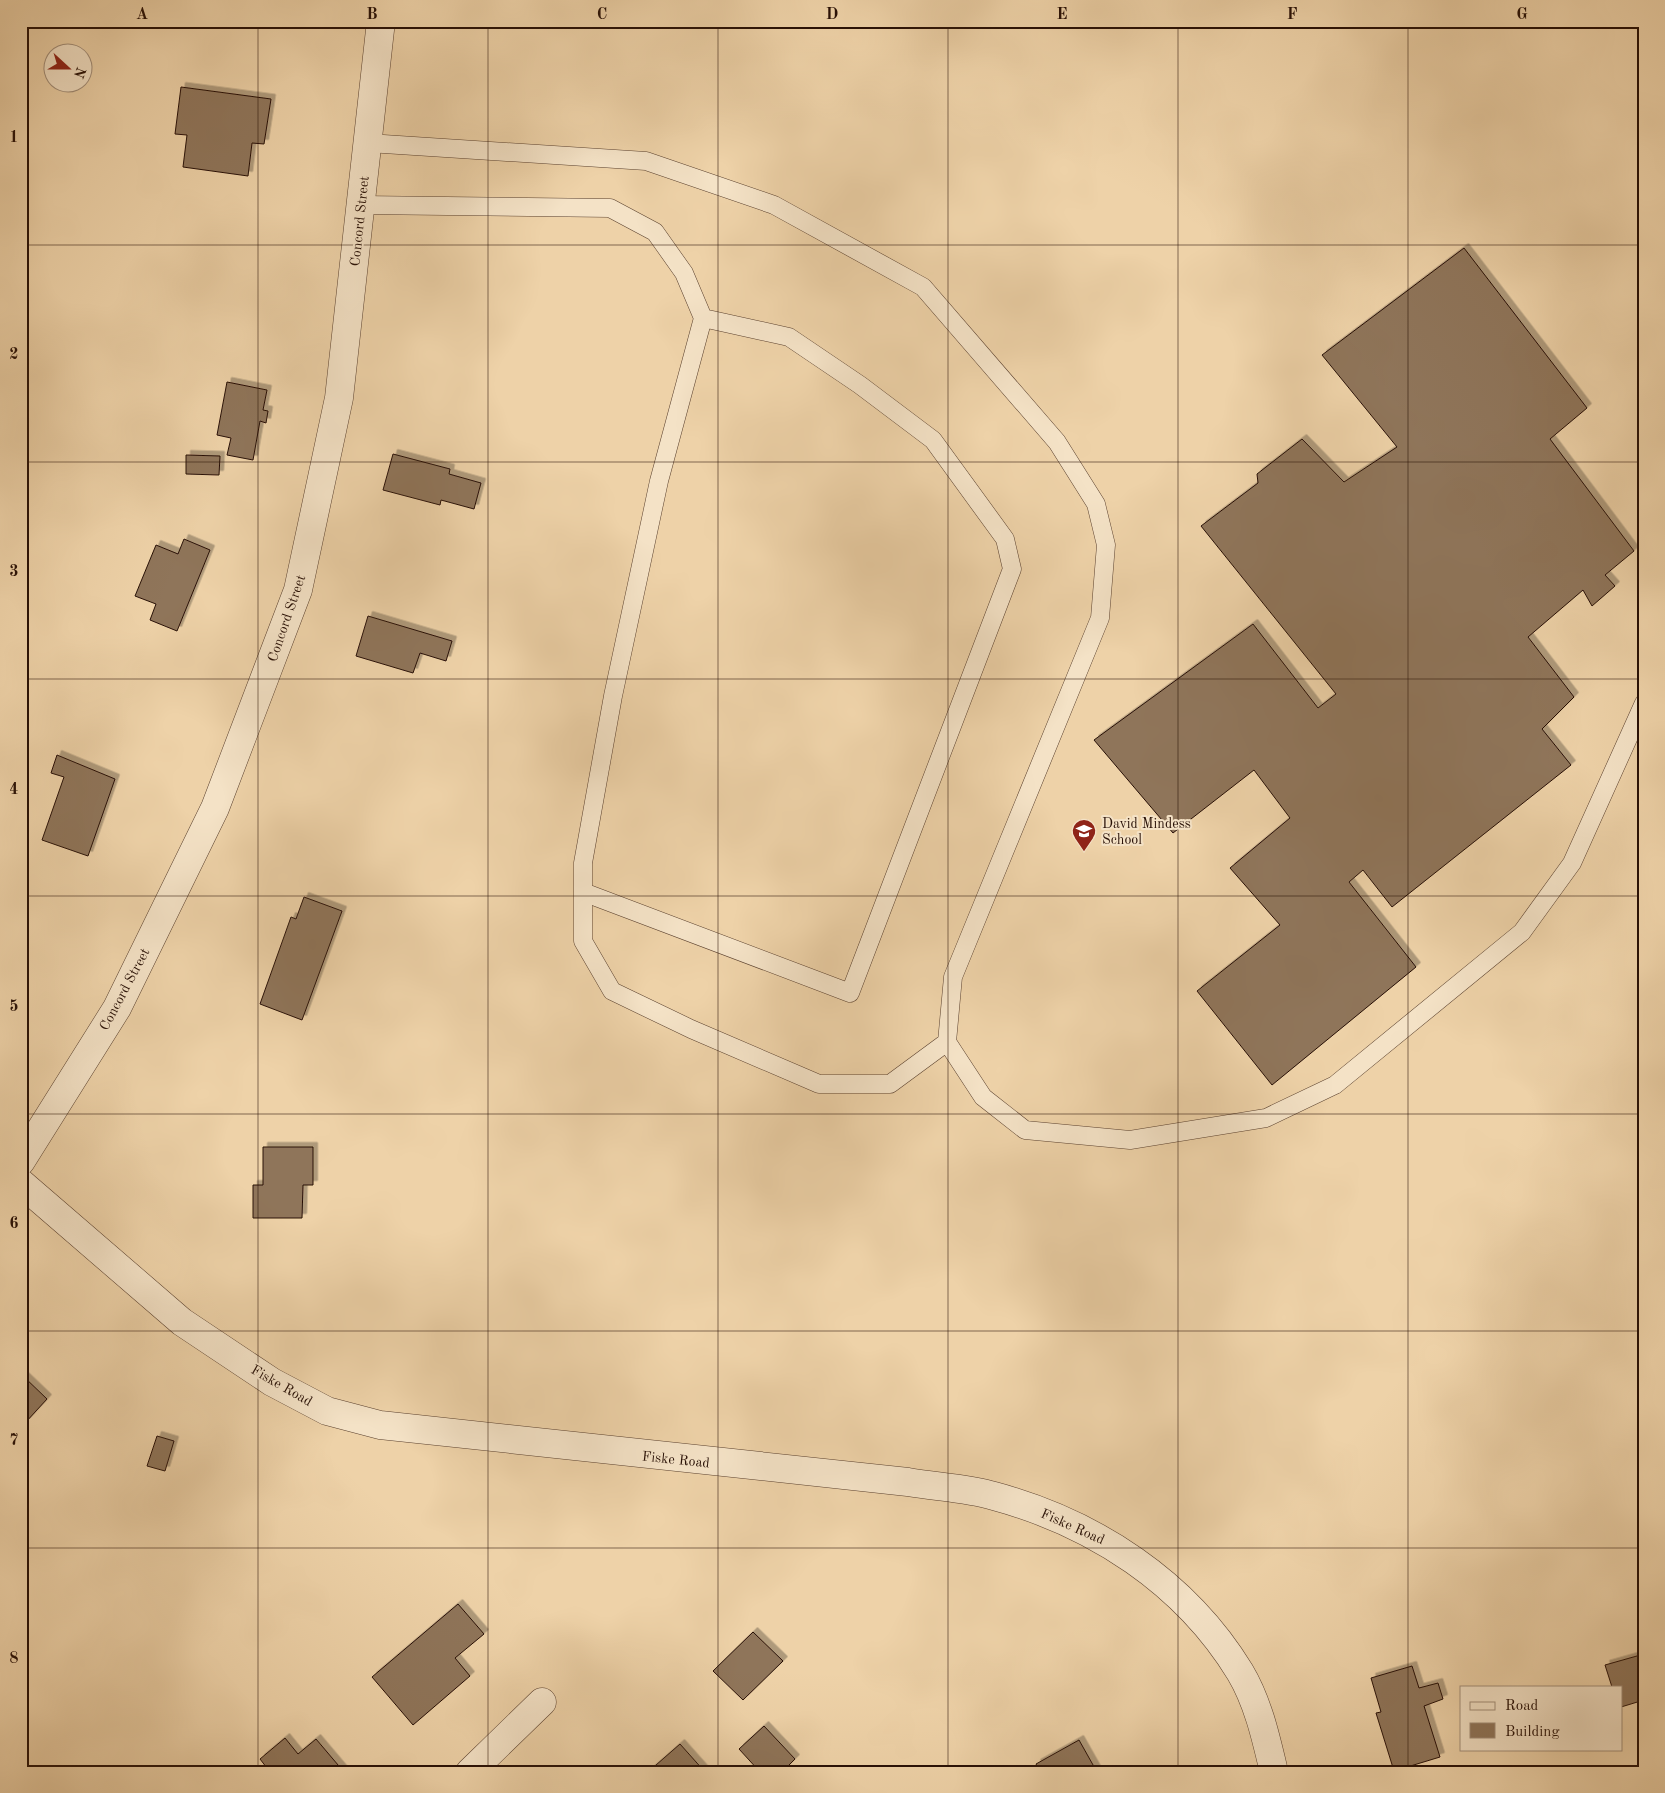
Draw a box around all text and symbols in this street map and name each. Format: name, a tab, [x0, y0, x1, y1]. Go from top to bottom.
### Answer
text: A	[136, 7, 148, 23]
text: B	[366, 7, 378, 23]
text: C	[597, 7, 607, 23]
text: D	[826, 7, 838, 23]
text: E	[1056, 7, 1068, 23]
text: F	[1287, 7, 1298, 23]
text: G	[1516, 7, 1528, 23]
north arrow	[42, 42, 92, 92]
text: N	[71, 65, 88, 80]
text: 1	[9, 130, 19, 146]
street label: Concord Street	[348, 175, 372, 267]
text: 2	[9, 347, 19, 363]
text: 3	[9, 564, 19, 580]
street label: Concord Street	[266, 573, 308, 664]
text: 4	[9, 782, 19, 798]
place label: David Mindess School	[1102, 817, 1191, 847]
school or university icon: David Mindess School	[1071, 818, 1097, 852]
street label: Concord Street	[97, 946, 152, 1033]
text: 5	[9, 999, 19, 1015]
text: 6	[9, 1216, 19, 1232]
street label: Fiske Road	[248, 1363, 315, 1409]
text: 7	[9, 1433, 19, 1449]
street label: Fiske Road	[641, 1449, 711, 1471]
street label: Fiske Road	[1039, 1507, 1107, 1547]
text: 8	[9, 1651, 19, 1667]
legend	[1460, 1686, 1622, 1750]
text: Road	[1505, 1699, 1539, 1714]
text: Building	[1505, 1725, 1560, 1740]

